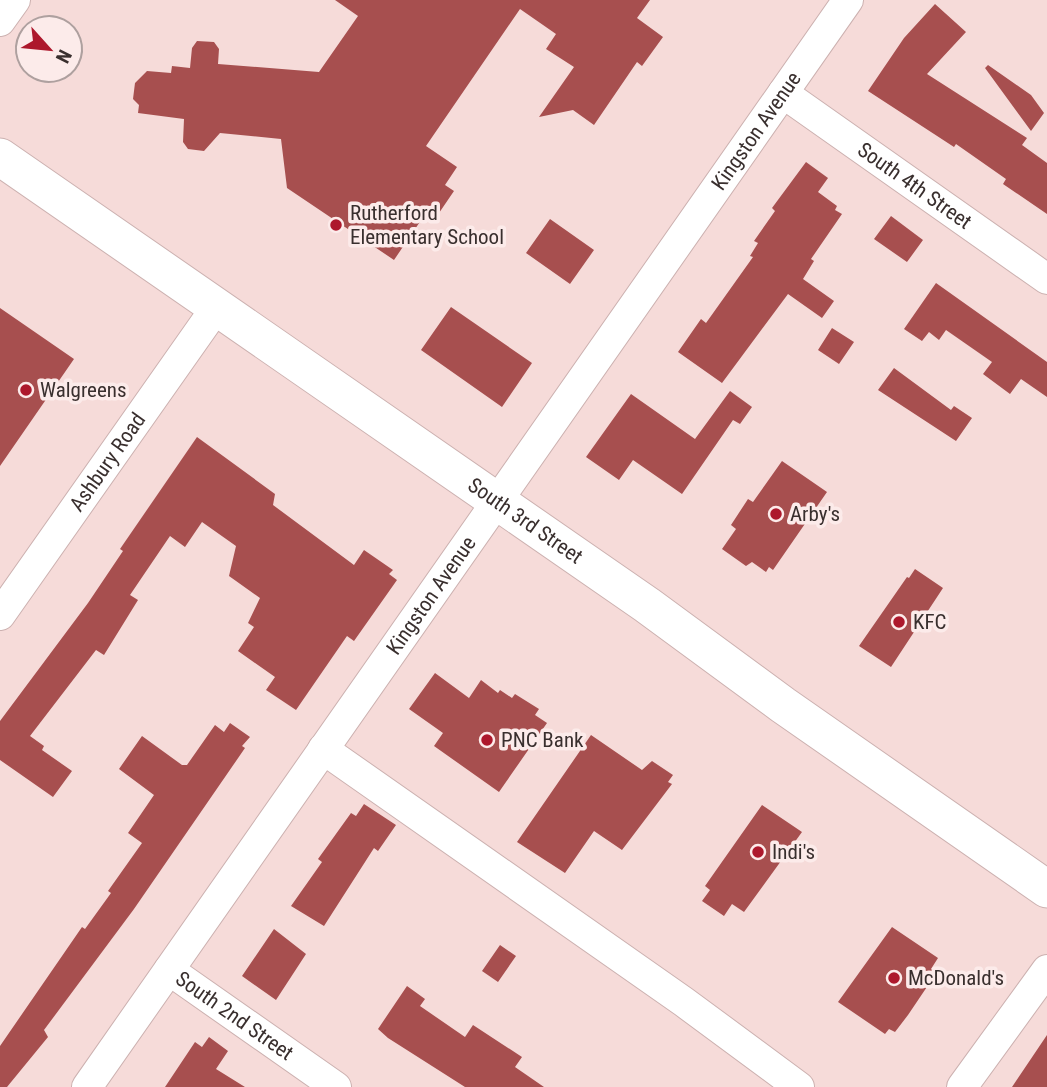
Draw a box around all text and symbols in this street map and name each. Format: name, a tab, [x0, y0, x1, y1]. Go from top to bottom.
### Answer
north arrow	[14, 14, 84, 84]
text: N	[51, 46, 77, 67]
street label: Kingston Avenue	[707, 67, 806, 195]
street label: South 4th Street	[853, 137, 976, 234]
place label: Rutherford Elementary School	[350, 201, 504, 249]
marker: Rutherford Elementary School	[328, 217, 344, 233]
place label: Walgreens	[40, 378, 127, 402]
marker: Walgreens	[18, 382, 34, 398]
street label: Ashbury Road	[65, 408, 150, 516]
street label: South 3rd Street	[463, 473, 587, 569]
place label: Arby's	[790, 502, 840, 526]
marker: Arby's	[768, 506, 784, 522]
street label: Kingston Avenue	[382, 532, 481, 659]
place label: KFC	[913, 610, 946, 634]
marker: KFC	[891, 614, 907, 630]
place label: PNC Bank	[501, 728, 584, 752]
marker: PNC Bank	[479, 732, 495, 748]
place label: Indi's	[772, 840, 815, 864]
marker: Indi's	[750, 844, 766, 860]
place label: McDonald's	[908, 966, 1004, 990]
street label: South 2nd Street	[171, 967, 298, 1065]
marker: McDonald's	[886, 970, 902, 986]

